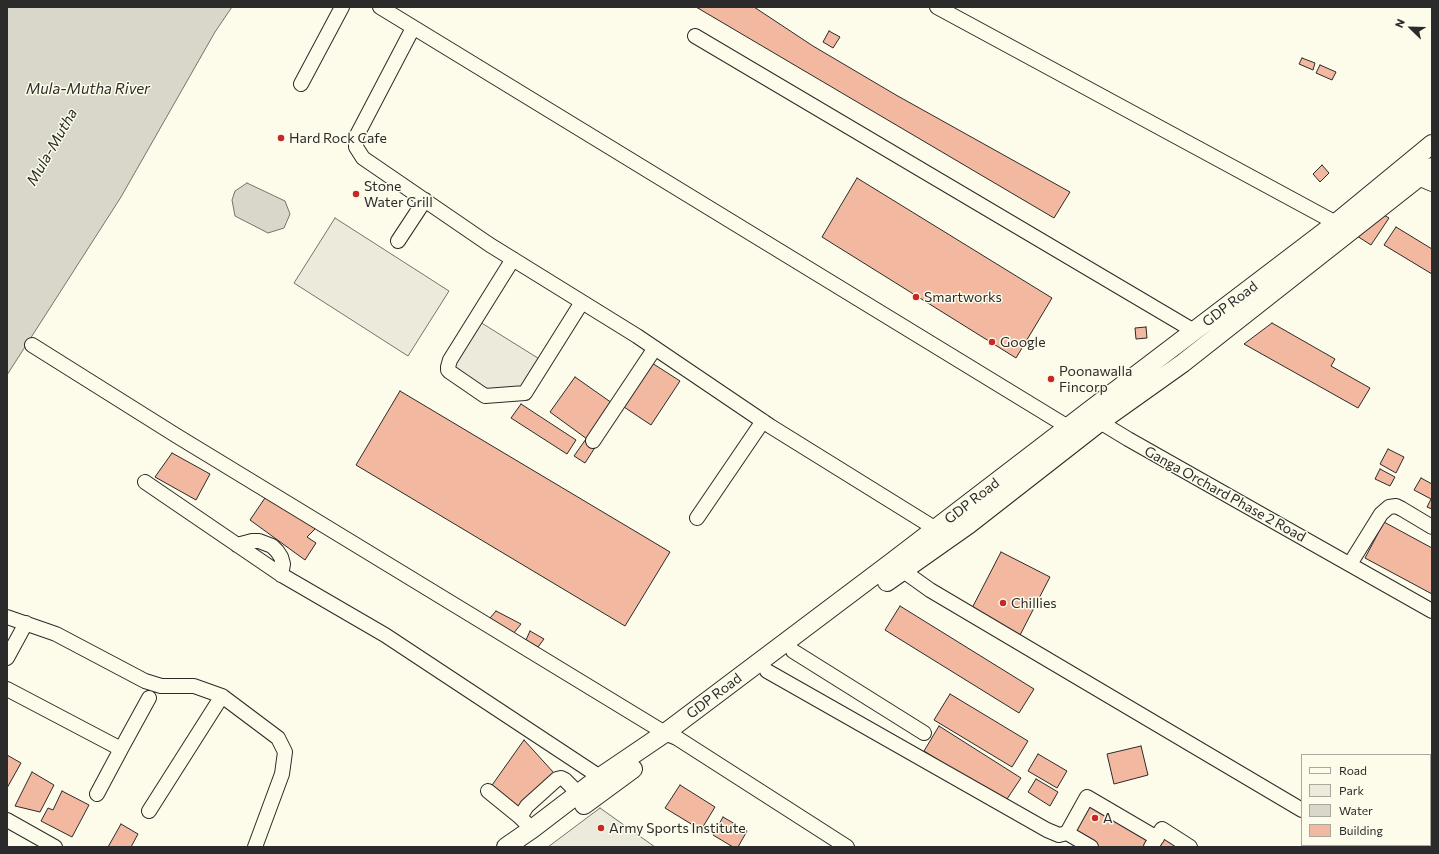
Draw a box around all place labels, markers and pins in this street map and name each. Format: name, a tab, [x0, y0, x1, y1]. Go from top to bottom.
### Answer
place label: Hard Rock Cafe	[289, 130, 387, 146]
marker: Hard Rock Cafe	[276, 133, 286, 143]
place label: Stone Water Grill	[364, 178, 433, 210]
marker: Stone Water Grill	[351, 189, 361, 199]
place label: Smartworks	[924, 289, 1002, 305]
marker: Smartworks	[911, 292, 921, 302]
place label: Google	[1000, 334, 1046, 350]
marker: Google	[987, 337, 997, 347]
place label: Poonawalla Fincorp	[1059, 363, 1132, 396]
marker: Poonawalla Fincorp	[1046, 374, 1056, 384]
place label: Chillies	[1011, 595, 1057, 611]
marker: Chillies	[998, 598, 1008, 608]
place label: A	[1103, 810, 1113, 826]
marker: A	[1090, 813, 1100, 823]
place label: Army Sports Institute	[609, 820, 746, 836]
marker: Army Sports Institute	[596, 823, 606, 833]

